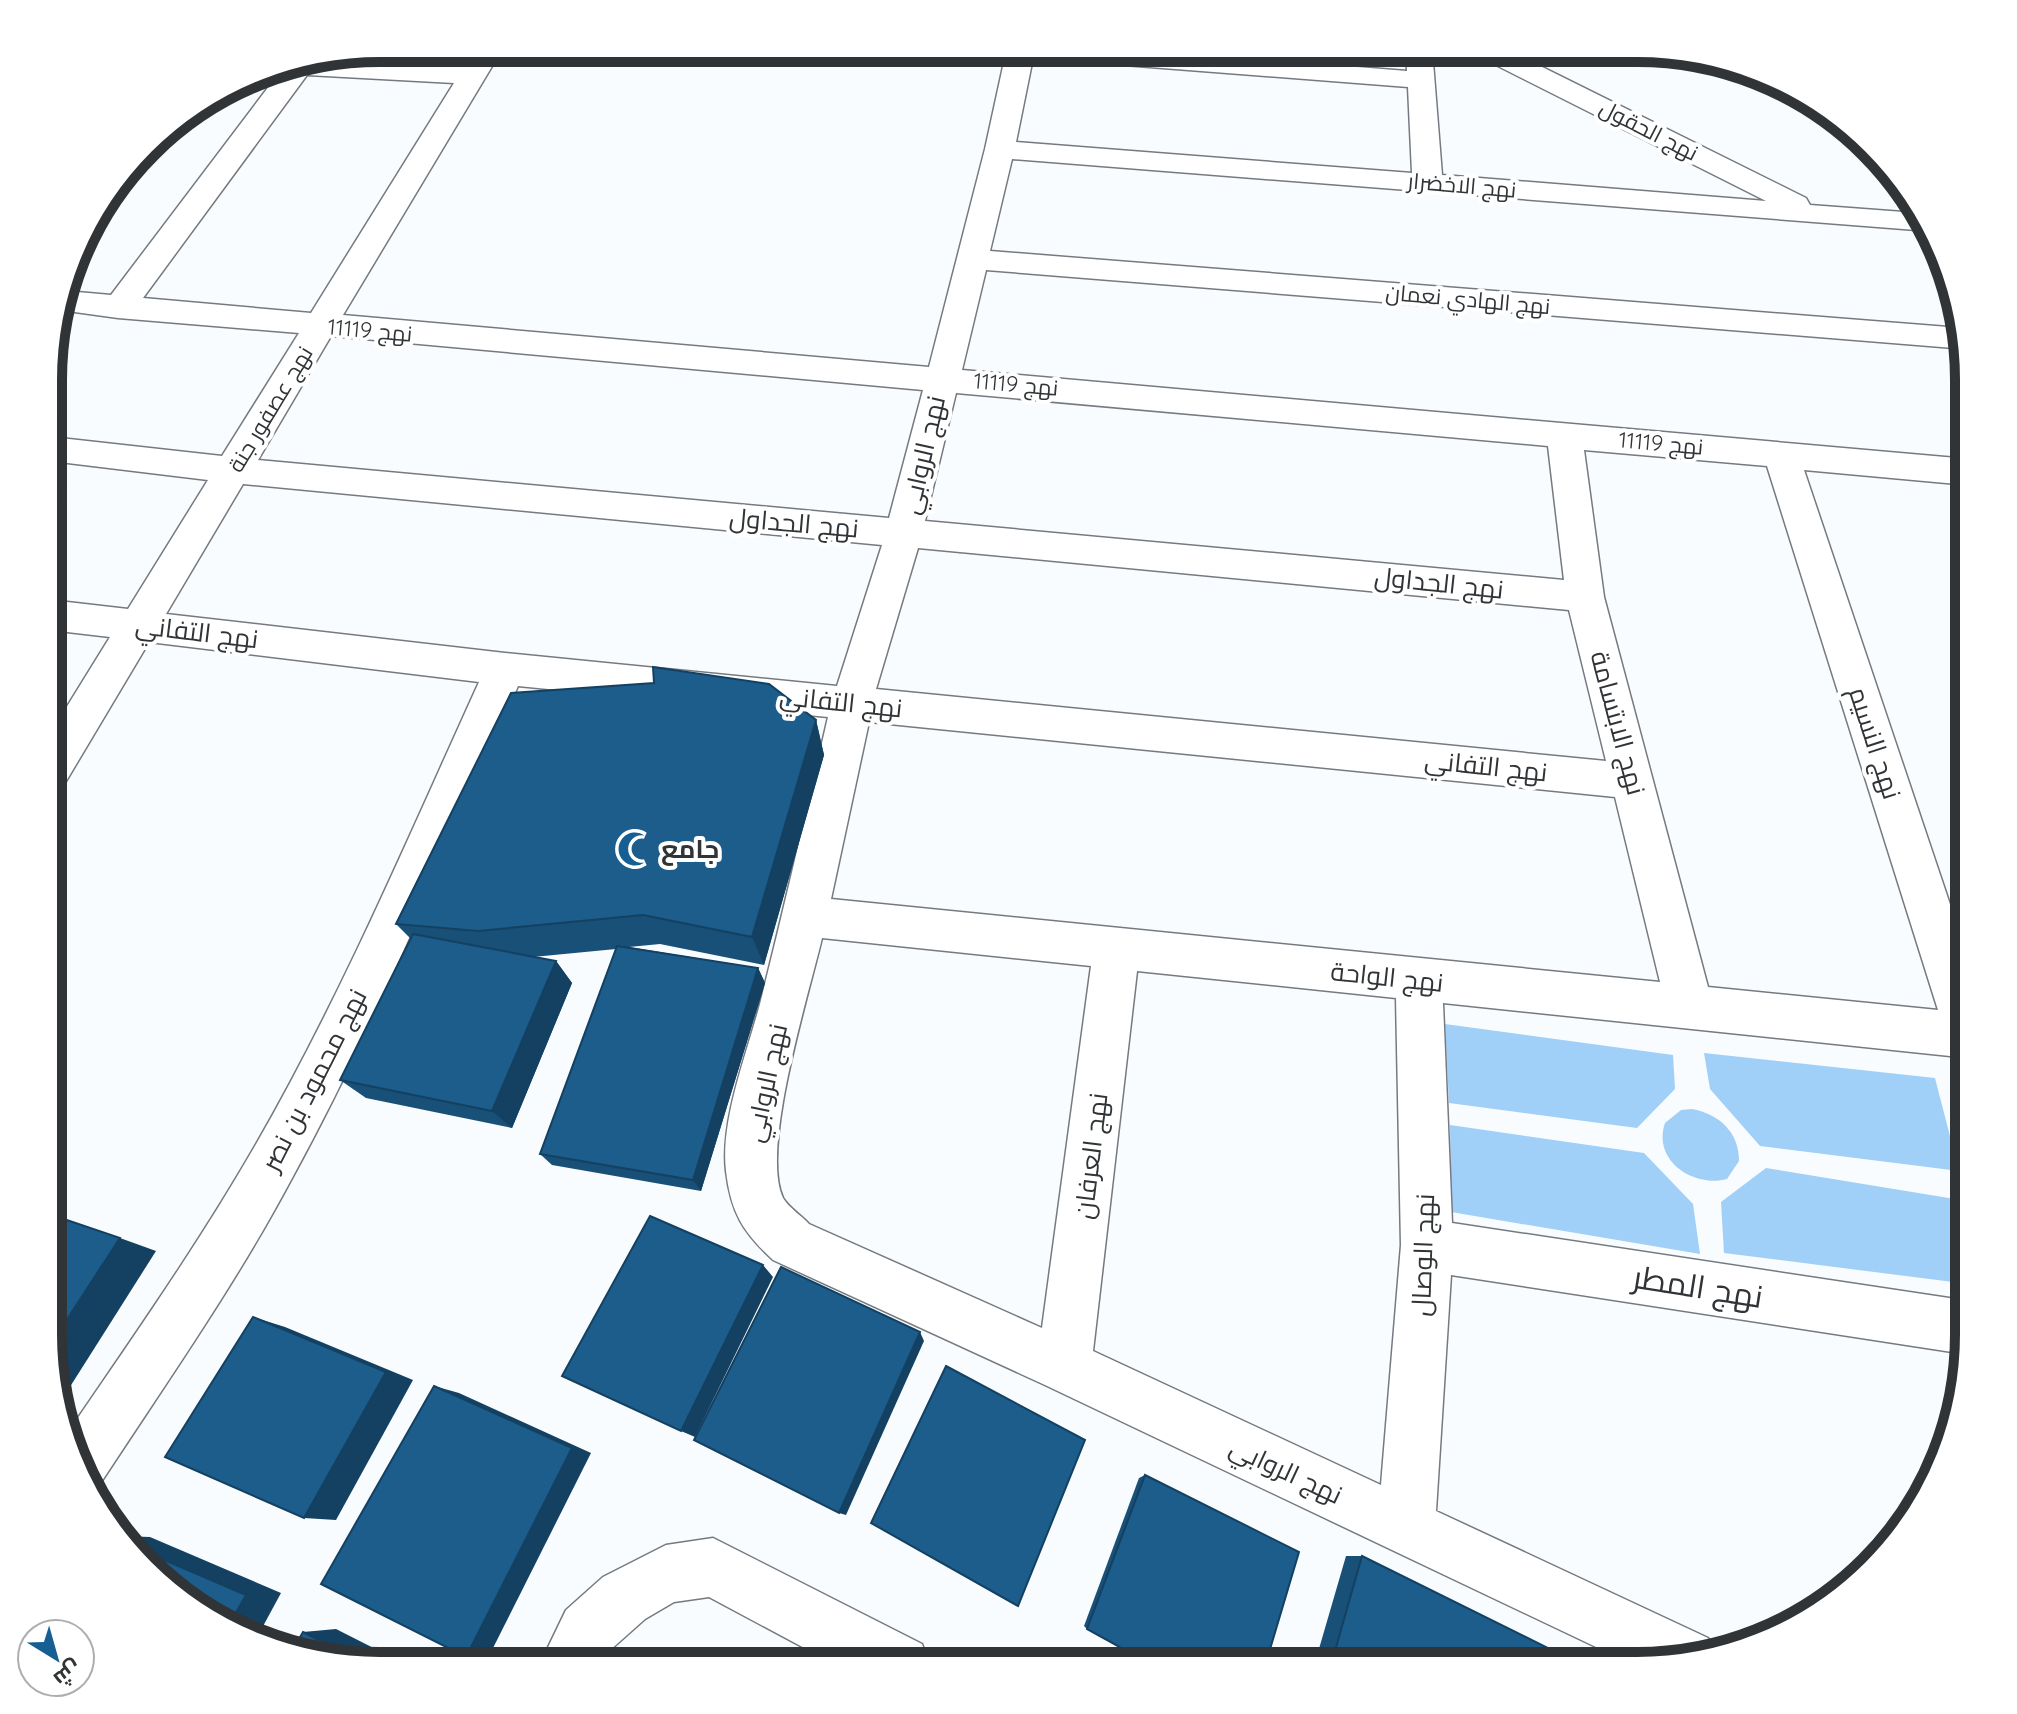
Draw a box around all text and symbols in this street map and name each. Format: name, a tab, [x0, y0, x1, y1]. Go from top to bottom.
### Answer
street label: نهج الحقول	[1595, 93, 1703, 168]
street label: نهج الاخضرار	[1404, 166, 1517, 205]
street label: نهج الهادي نعمان	[1384, 278, 1552, 323]
street label: نهج 11119	[326, 312, 414, 349]
street label: نهج عصفور جنة	[221, 341, 319, 478]
street label: نهج 11119	[972, 366, 1060, 403]
street label: نهج الروابي	[893, 392, 957, 518]
street label: نهج 11119	[1617, 425, 1705, 462]
street label: نهج الجداول	[728, 500, 860, 546]
street label: نهج الجداول	[1373, 559, 1505, 607]
street label: نهج التفاني	[133, 608, 260, 660]
street label: نهج الابتسامة	[1582, 647, 1654, 799]
street label: نهج التفاني	[777, 679, 904, 729]
street label: نهج النسيم	[1840, 682, 1909, 804]
street label: نهج التفاني	[1422, 743, 1549, 793]
mosque icon: جامع	[616, 830, 654, 868]
place label: جامع	[661, 832, 719, 866]
street label: نهج الواحة	[1329, 954, 1445, 1000]
street label: نهج محمود بن نصر	[252, 983, 375, 1179]
street label: نهج الروابي	[737, 1021, 799, 1146]
street label: نهج العرفان	[1066, 1091, 1116, 1221]
street label: نهج الوصال	[1404, 1193, 1442, 1317]
street label: نهج المطر	[1628, 1256, 1766, 1319]
street label: نهج الروابي	[1222, 1430, 1348, 1516]
north arrow	[16, 1618, 96, 1698]
text: ش	[48, 1654, 88, 1694]

